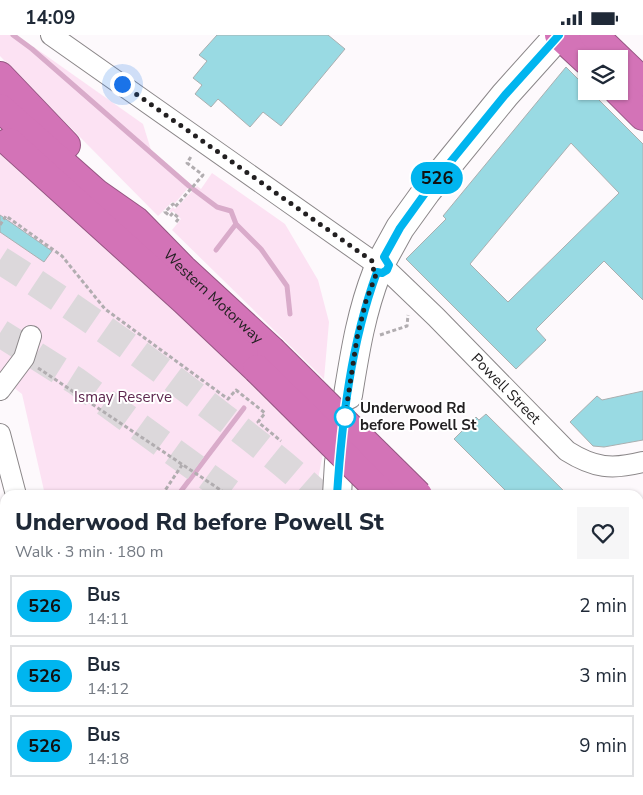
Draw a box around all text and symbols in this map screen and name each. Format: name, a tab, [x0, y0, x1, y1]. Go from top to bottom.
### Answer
text: 14:09	[25, 5, 75, 31]
map controls	[578, 50, 628, 100]
button: layers	[578, 50, 628, 100]
your location	[110, 72, 135, 97]
line badge: 526	[408, 162, 466, 194]
text: 526	[421, 166, 453, 190]
street label: Western Motorway	[159, 245, 268, 348]
street label: Powell Street	[467, 349, 546, 429]
park label: Ismay Reserve	[74, 387, 172, 407]
place label: Underwood Rd before Powell St	[360, 398, 477, 435]
marker: Underwood Rd before Powell St	[334, 406, 356, 428]
text: Underwood Rd before Powell St	[15, 506, 384, 538]
button: heart	[577, 507, 629, 559]
text: Walk · 3 min · 180 m	[15, 541, 163, 563]
text: Bus	[87, 582, 120, 608]
text: 2 min	[579, 593, 627, 619]
text: 526	[28, 594, 61, 618]
text: 14:11	[87, 608, 129, 630]
text: Bus	[87, 652, 120, 678]
text: 3 min	[579, 663, 627, 689]
text: 526	[28, 664, 61, 688]
text: 14:12	[87, 678, 129, 700]
text: Bus	[87, 722, 120, 748]
text: 9 min	[579, 733, 627, 759]
text: 526	[28, 734, 61, 758]
text: 14:18	[87, 748, 129, 770]

